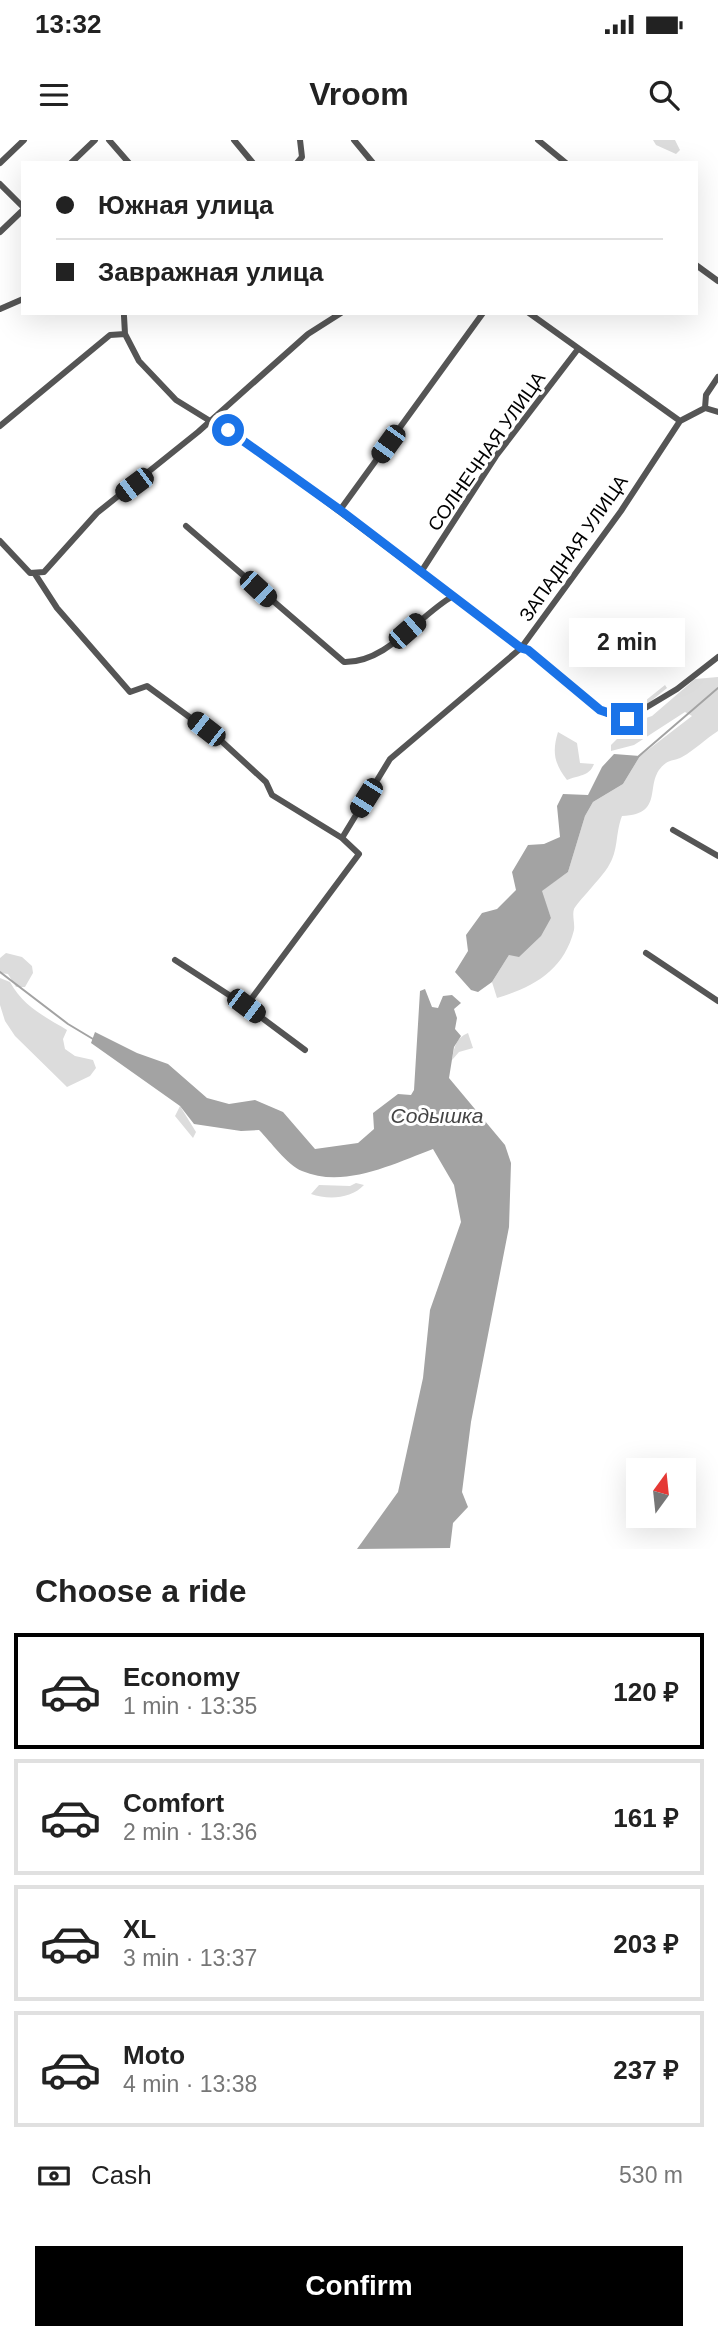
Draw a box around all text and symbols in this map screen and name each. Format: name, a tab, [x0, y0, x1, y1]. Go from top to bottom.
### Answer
text: 13:32	[35, 9, 102, 39]
icon: menu	[35, 76, 73, 114]
text: Vroom	[309, 76, 409, 112]
icon: search	[645, 76, 683, 114]
text: Южная улица	[98, 190, 274, 220]
text: Завражная улица	[98, 257, 323, 287]
street label: СОЛНЕЧНАЯ УЛИЦА	[424, 368, 549, 535]
route start	[212, 414, 244, 446]
car	[368, 421, 409, 467]
car	[111, 464, 158, 506]
street label: ЗАПАДНАЯ УЛИЦА	[515, 471, 632, 625]
car	[236, 567, 281, 611]
car	[385, 609, 430, 653]
callout: 2 min	[569, 617, 685, 666]
text: 2 min	[597, 629, 657, 655]
route end	[611, 703, 643, 735]
car	[183, 708, 230, 750]
car	[346, 775, 387, 821]
car	[223, 985, 270, 1027]
water label: Содышка	[391, 1104, 483, 1127]
north arrow	[626, 1458, 696, 1528]
map controls	[626, 1458, 696, 1528]
text: Choose a ride	[35, 1573, 247, 1609]
icon: car	[39, 1660, 102, 1723]
text: Economy	[123, 1662, 240, 1692]
text: 120 ₽	[613, 1677, 679, 1707]
text: 1 min · 13:35	[123, 1693, 257, 1719]
icon: car	[39, 1786, 102, 1849]
text: Comfort	[123, 1788, 224, 1818]
text: 161 ₽	[613, 1803, 679, 1833]
text: 2 min · 13:36	[123, 1819, 257, 1845]
icon: car	[39, 1912, 102, 1975]
text: XL	[123, 1914, 156, 1944]
text: 203 ₽	[613, 1929, 679, 1959]
text: 3 min · 13:37	[123, 1945, 257, 1971]
icon: car	[39, 2038, 102, 2101]
text: Moto	[123, 2040, 185, 2070]
text: 237 ₽	[613, 2055, 679, 2085]
text: 4 min · 13:38	[123, 2071, 257, 2097]
icon: cash	[35, 2157, 73, 2195]
text: Cash	[91, 2160, 152, 2190]
text: 530 m	[619, 2162, 683, 2188]
button: Confirm	[35, 2246, 683, 2326]

